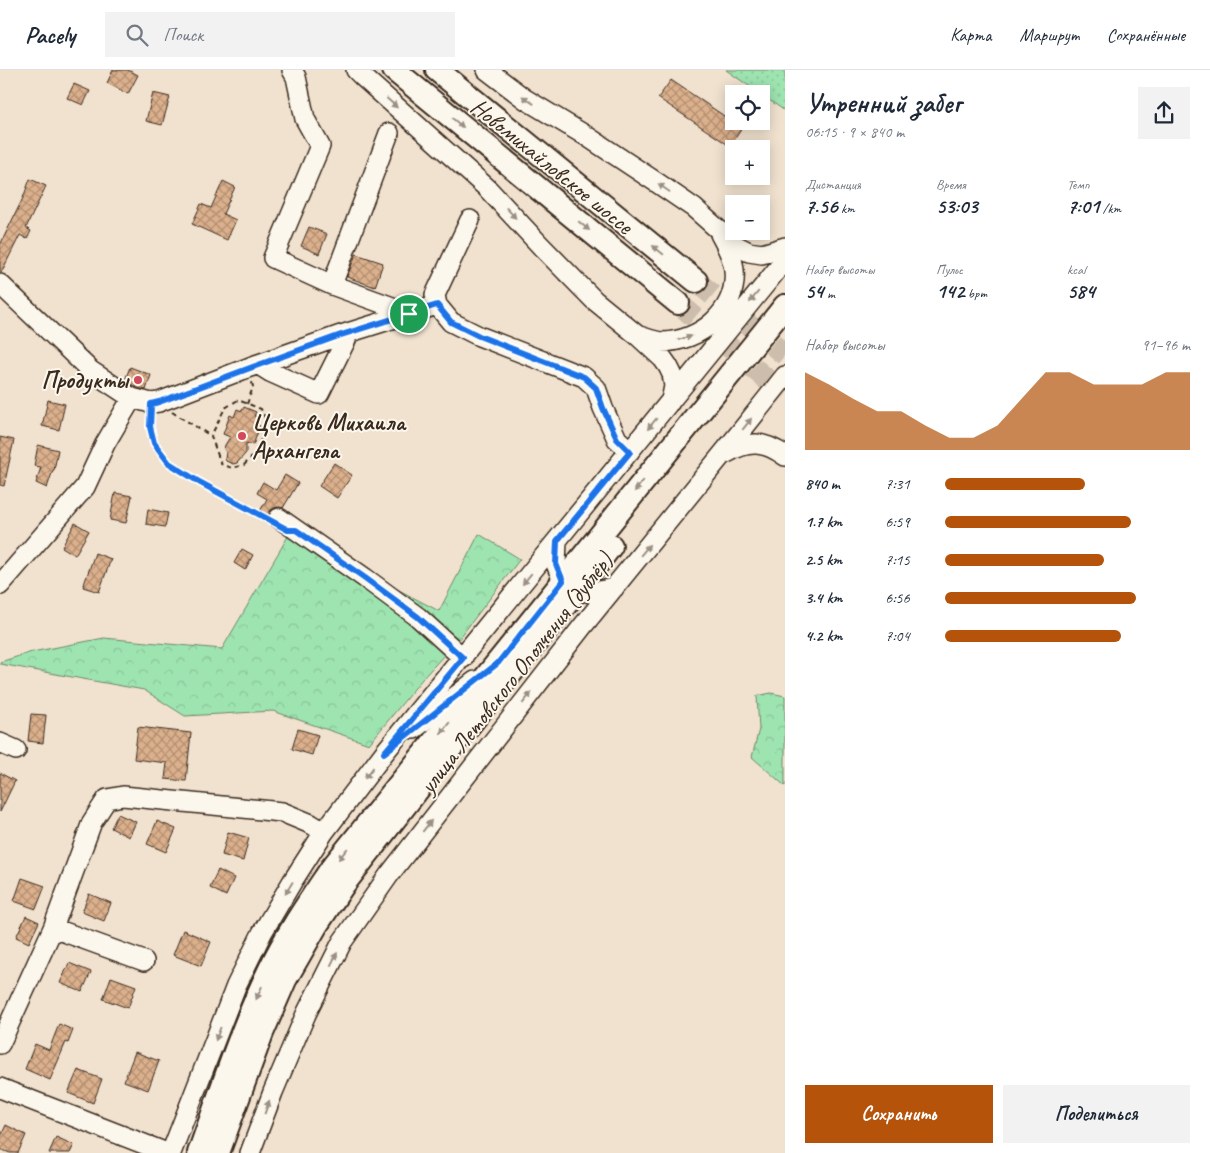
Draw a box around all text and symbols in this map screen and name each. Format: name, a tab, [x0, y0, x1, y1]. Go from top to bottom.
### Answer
search box	[105, 12, 455, 57]
text: Pacely	[25, 20, 75, 50]
icon: search	[123, 21, 151, 49]
text: Поиск	[163, 23, 203, 47]
text: Карта	[950, 24, 991, 46]
text: Маршрут	[1019, 24, 1079, 46]
text: Сохранённые	[1107, 24, 1185, 46]
map controls	[725, 85, 770, 240]
button: locate	[725, 85, 770, 130]
text: Утренний забег	[805, 85, 961, 120]
button: share	[1138, 87, 1190, 139]
street label: Новомихайловское шоссе	[465, 91, 641, 242]
one-way arrow	[521, 95, 534, 105]
one-way arrow	[386, 97, 398, 109]
one-way arrow	[452, 118, 465, 129]
text: 06:15 · 9 × 840 m	[805, 122, 904, 142]
button: +	[725, 140, 770, 185]
text: Дистанция	[805, 176, 861, 193]
text: Время	[936, 176, 966, 193]
text: Темп	[1067, 176, 1090, 193]
one-way arrow	[658, 183, 671, 193]
text: 7.56	[805, 193, 838, 219]
text: 53:03	[936, 193, 978, 219]
text: 7:01	[1067, 193, 1099, 219]
button: −	[725, 195, 770, 240]
text: km	[838, 200, 855, 217]
text: /km	[1099, 200, 1121, 217]
one-way arrow	[505, 207, 517, 219]
one-way arrow	[577, 221, 590, 232]
one-way arrow	[652, 244, 665, 255]
text: Набор высоты	[805, 261, 874, 278]
text: Пульс	[936, 261, 963, 278]
text: kcal	[1067, 261, 1086, 278]
text: 54	[805, 278, 824, 304]
text: 142	[936, 278, 964, 304]
text: 584	[1067, 278, 1095, 304]
text: m	[824, 285, 835, 302]
text: bpm	[964, 285, 987, 302]
one-way arrow	[748, 291, 760, 303]
pin	[388, 293, 430, 335]
icon: arrive	[395, 300, 423, 328]
one-way arrow	[677, 334, 692, 342]
text: Набор высоты	[805, 335, 884, 355]
text: 91–96 m	[1141, 335, 1190, 355]
place label: Продукты	[41, 365, 130, 395]
marker: Продукты	[132, 374, 144, 386]
place label: Церковь Михаила Архангела	[252, 407, 407, 465]
one-way arrow	[647, 417, 658, 430]
one-way arrow	[742, 417, 752, 431]
marker: Церковь Михаила Архангела	[236, 430, 248, 442]
text: 840 m	[805, 474, 840, 494]
text: 7:31	[885, 474, 910, 494]
one-way arrow	[634, 480, 645, 493]
text: 1.7 km	[805, 512, 842, 532]
text: 6:59	[885, 512, 910, 532]
one-way arrow	[639, 544, 650, 557]
street label: улица Летовского Ополчения (дублёр)	[411, 546, 620, 801]
text: 2.5 km	[805, 550, 842, 570]
text: 7:15	[885, 550, 910, 570]
one-way arrow	[521, 572, 532, 585]
text: 3.4 km	[805, 588, 842, 608]
text: 6:56	[885, 588, 910, 608]
text: 4.2 km	[805, 626, 842, 646]
text: 7:04	[885, 626, 910, 646]
one-way arrow	[521, 692, 532, 705]
one-way arrow	[440, 722, 451, 734]
one-way arrow	[364, 766, 374, 780]
one-way arrow	[421, 820, 432, 833]
one-way arrow	[337, 847, 348, 860]
one-way arrow	[284, 881, 293, 894]
one-way arrow	[330, 952, 338, 966]
one-way arrow	[255, 986, 263, 1000]
one-way arrow	[214, 1026, 221, 1041]
button: Сохранить	[805, 1085, 993, 1143]
button: Поделиться	[1003, 1085, 1190, 1143]
one-way arrow	[263, 1099, 271, 1114]

